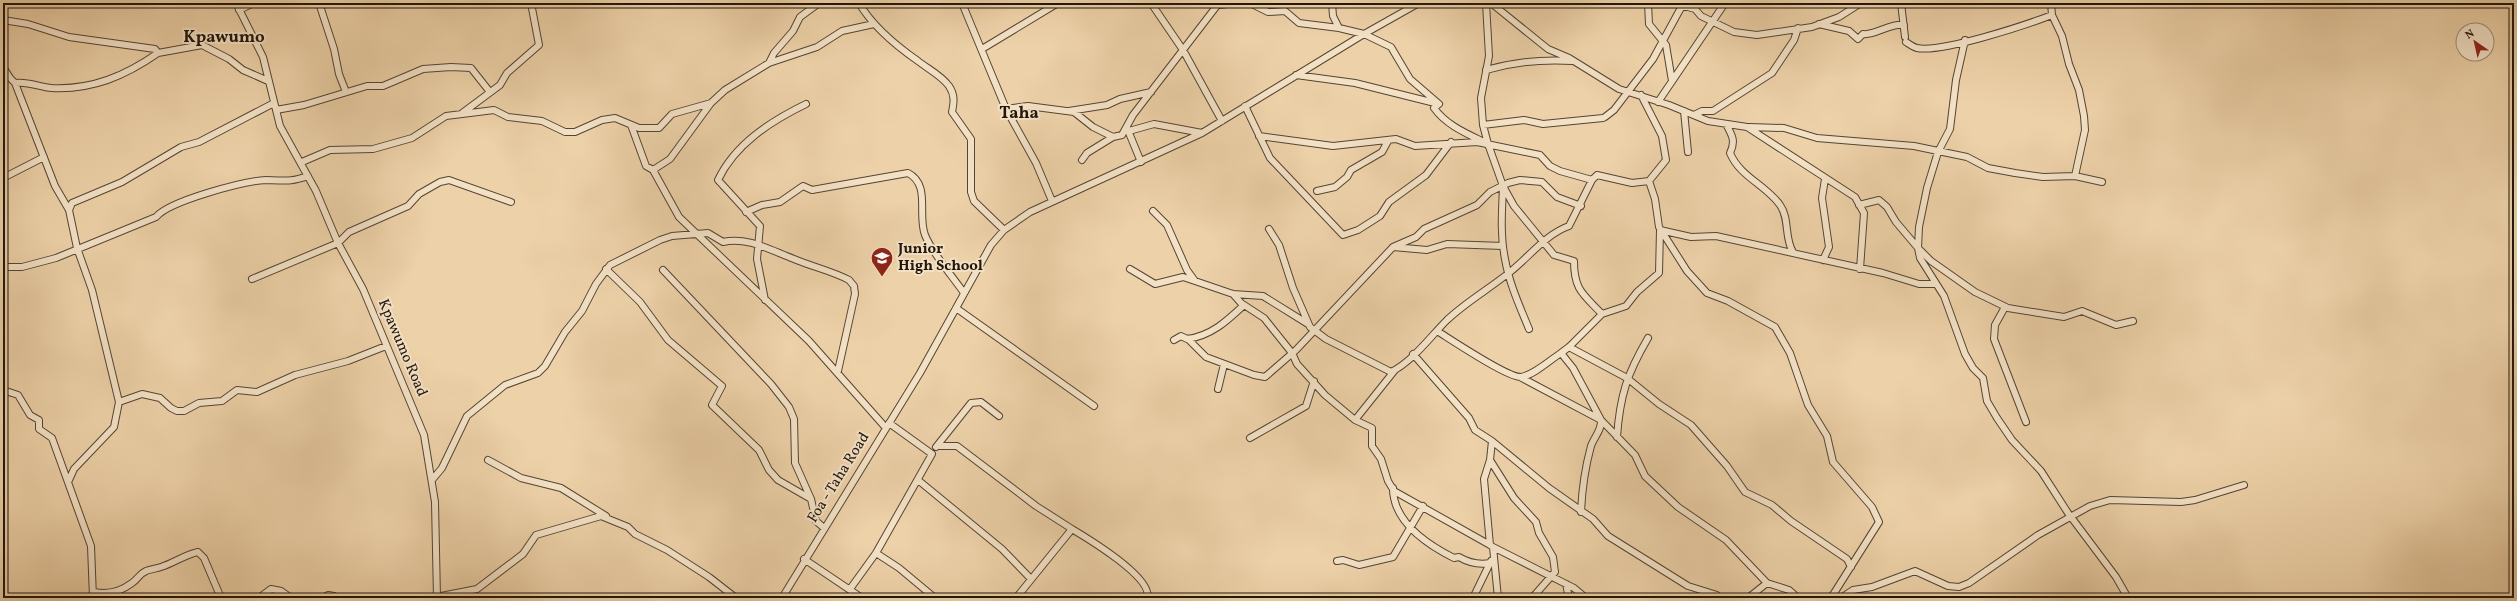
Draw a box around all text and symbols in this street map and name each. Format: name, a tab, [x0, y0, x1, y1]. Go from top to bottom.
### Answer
north arrow	[2455, 22, 2495, 62]
district label: Kpawumo	[183, 26, 265, 49]
text: N	[2463, 26, 2478, 43]
district label: Taha	[999, 102, 1039, 125]
place label: Junior High School	[897, 239, 983, 277]
school or university icon: Junior High School	[869, 245, 895, 278]
street label: Kpawumo Road	[372, 296, 432, 400]
street label: Foa - Taha Road	[803, 429, 875, 527]

